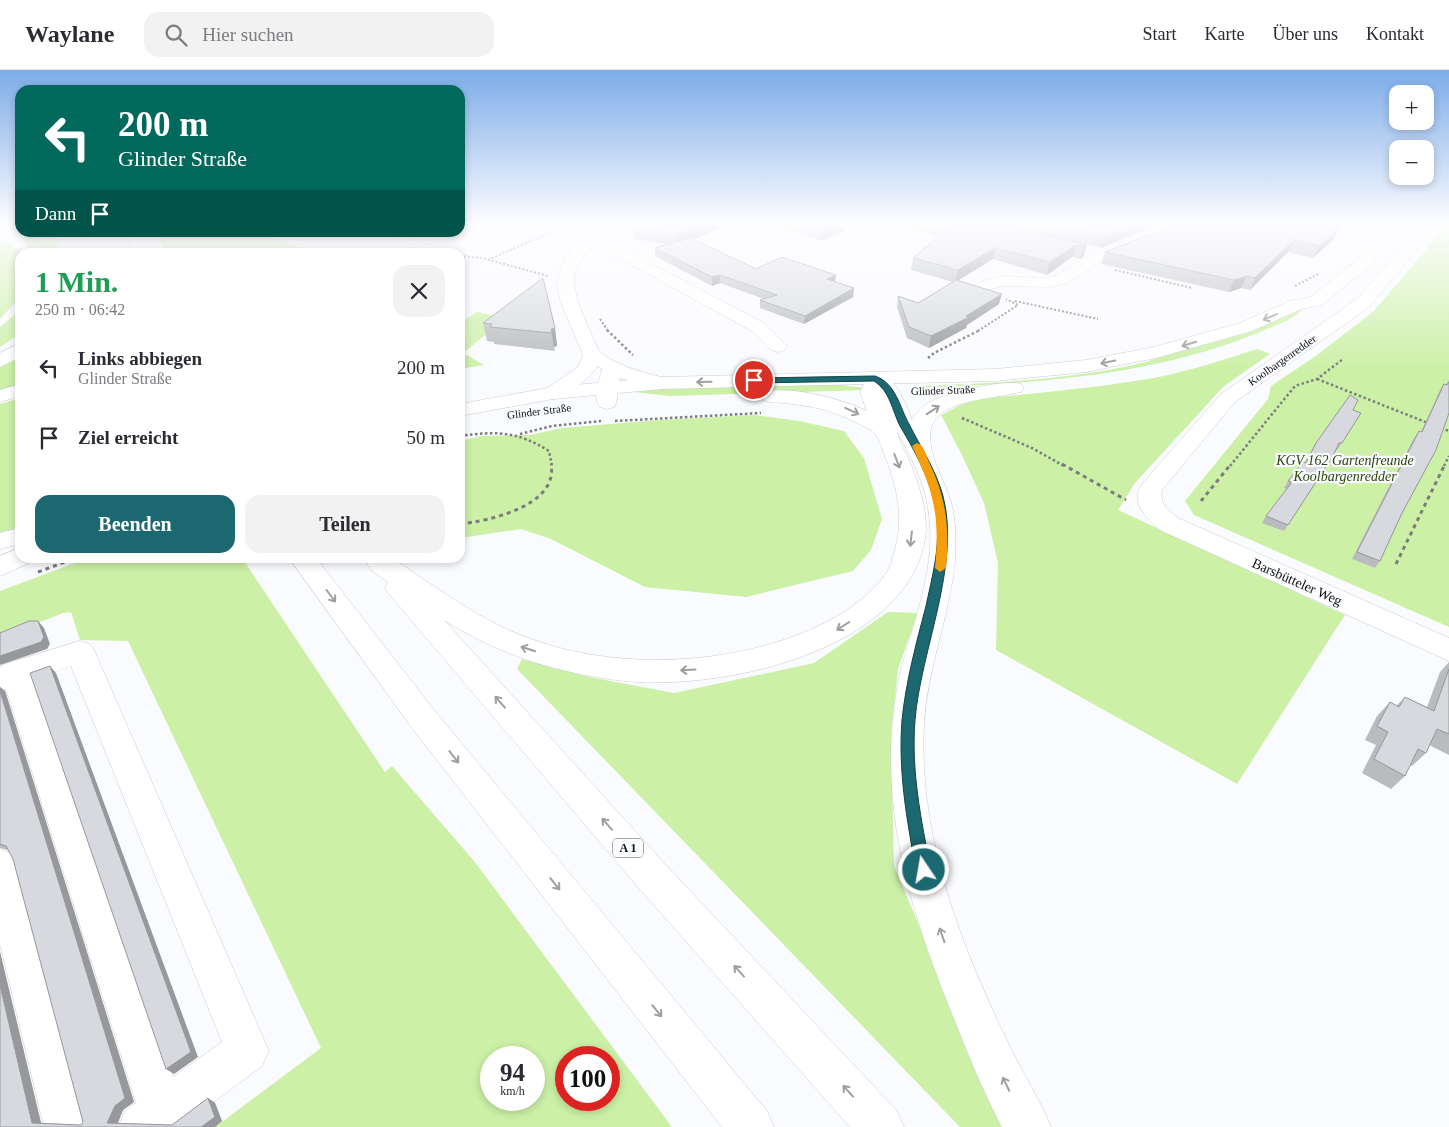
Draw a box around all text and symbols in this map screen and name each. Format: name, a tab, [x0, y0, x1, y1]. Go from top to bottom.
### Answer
search box	[144, 12, 494, 57]
text: Waylane	[25, 21, 114, 47]
icon: search	[162, 21, 190, 49]
text: Hier suchen	[202, 24, 294, 45]
text: Start	[1143, 24, 1177, 44]
text: Karte	[1205, 24, 1245, 44]
text: Über uns	[1273, 24, 1338, 44]
text: Kontakt	[1366, 24, 1424, 44]
map controls	[1389, 85, 1434, 185]
button: +	[1389, 85, 1434, 130]
icon: left	[35, 105, 100, 170]
text: 200 m	[118, 105, 208, 144]
button: −	[1389, 140, 1434, 185]
text: Glinder Straße	[118, 146, 247, 171]
icon: arrive	[86, 200, 114, 228]
text: Dann	[35, 203, 76, 224]
text: 1 Min.	[35, 265, 118, 298]
button: close	[393, 265, 445, 317]
text: 250 m · 06:42	[35, 301, 125, 318]
one-way arrow	[1263, 312, 1278, 322]
street label: Koolbargenredder	[1246, 332, 1318, 388]
one-way arrow	[1182, 339, 1198, 349]
text: Links abbiegen	[78, 348, 202, 369]
icon: left	[35, 354, 63, 382]
text: 200 m	[397, 357, 445, 378]
one-way arrow	[1101, 357, 1117, 367]
pin	[733, 359, 775, 401]
icon: arrive	[740, 366, 768, 394]
text: Glinder Straße	[78, 370, 172, 387]
one-way arrow	[696, 377, 712, 386]
street label: Glinder Straße	[911, 383, 976, 397]
street label: Glinder Straße	[506, 401, 572, 421]
one-way arrow	[926, 405, 940, 415]
one-way arrow	[844, 407, 859, 416]
icon: arrive	[35, 424, 63, 452]
text: Ziel erreicht	[78, 427, 178, 448]
text: 50 m	[406, 427, 445, 448]
one-way arrow	[893, 453, 902, 468]
park label: KGV 162 Gartenfreunde Koolbargenredder	[1275, 453, 1414, 484]
button: Beenden	[35, 495, 235, 553]
button: Teilen	[245, 495, 445, 553]
one-way arrow	[906, 531, 916, 547]
street label: Barsbütteler Weg	[1250, 555, 1344, 609]
one-way arrow	[326, 589, 336, 603]
one-way arrow	[836, 620, 850, 631]
one-way arrow	[520, 643, 536, 653]
one-way arrow	[680, 665, 696, 674]
one-way arrow	[494, 695, 505, 708]
one-way arrow	[448, 750, 459, 763]
one-way arrow	[601, 818, 612, 831]
road number: A 1	[613, 838, 643, 858]
position arrow	[897, 843, 949, 895]
one-way arrow	[549, 877, 560, 890]
one-way arrow	[937, 927, 946, 943]
one-way arrow	[733, 964, 745, 977]
one-way arrow	[652, 1004, 663, 1017]
speed limit sign: 100	[555, 1046, 620, 1111]
text: 94	[500, 1059, 525, 1086]
one-way arrow	[1001, 1077, 1010, 1092]
text: km/h	[500, 1084, 525, 1098]
one-way arrow	[842, 1084, 854, 1097]

